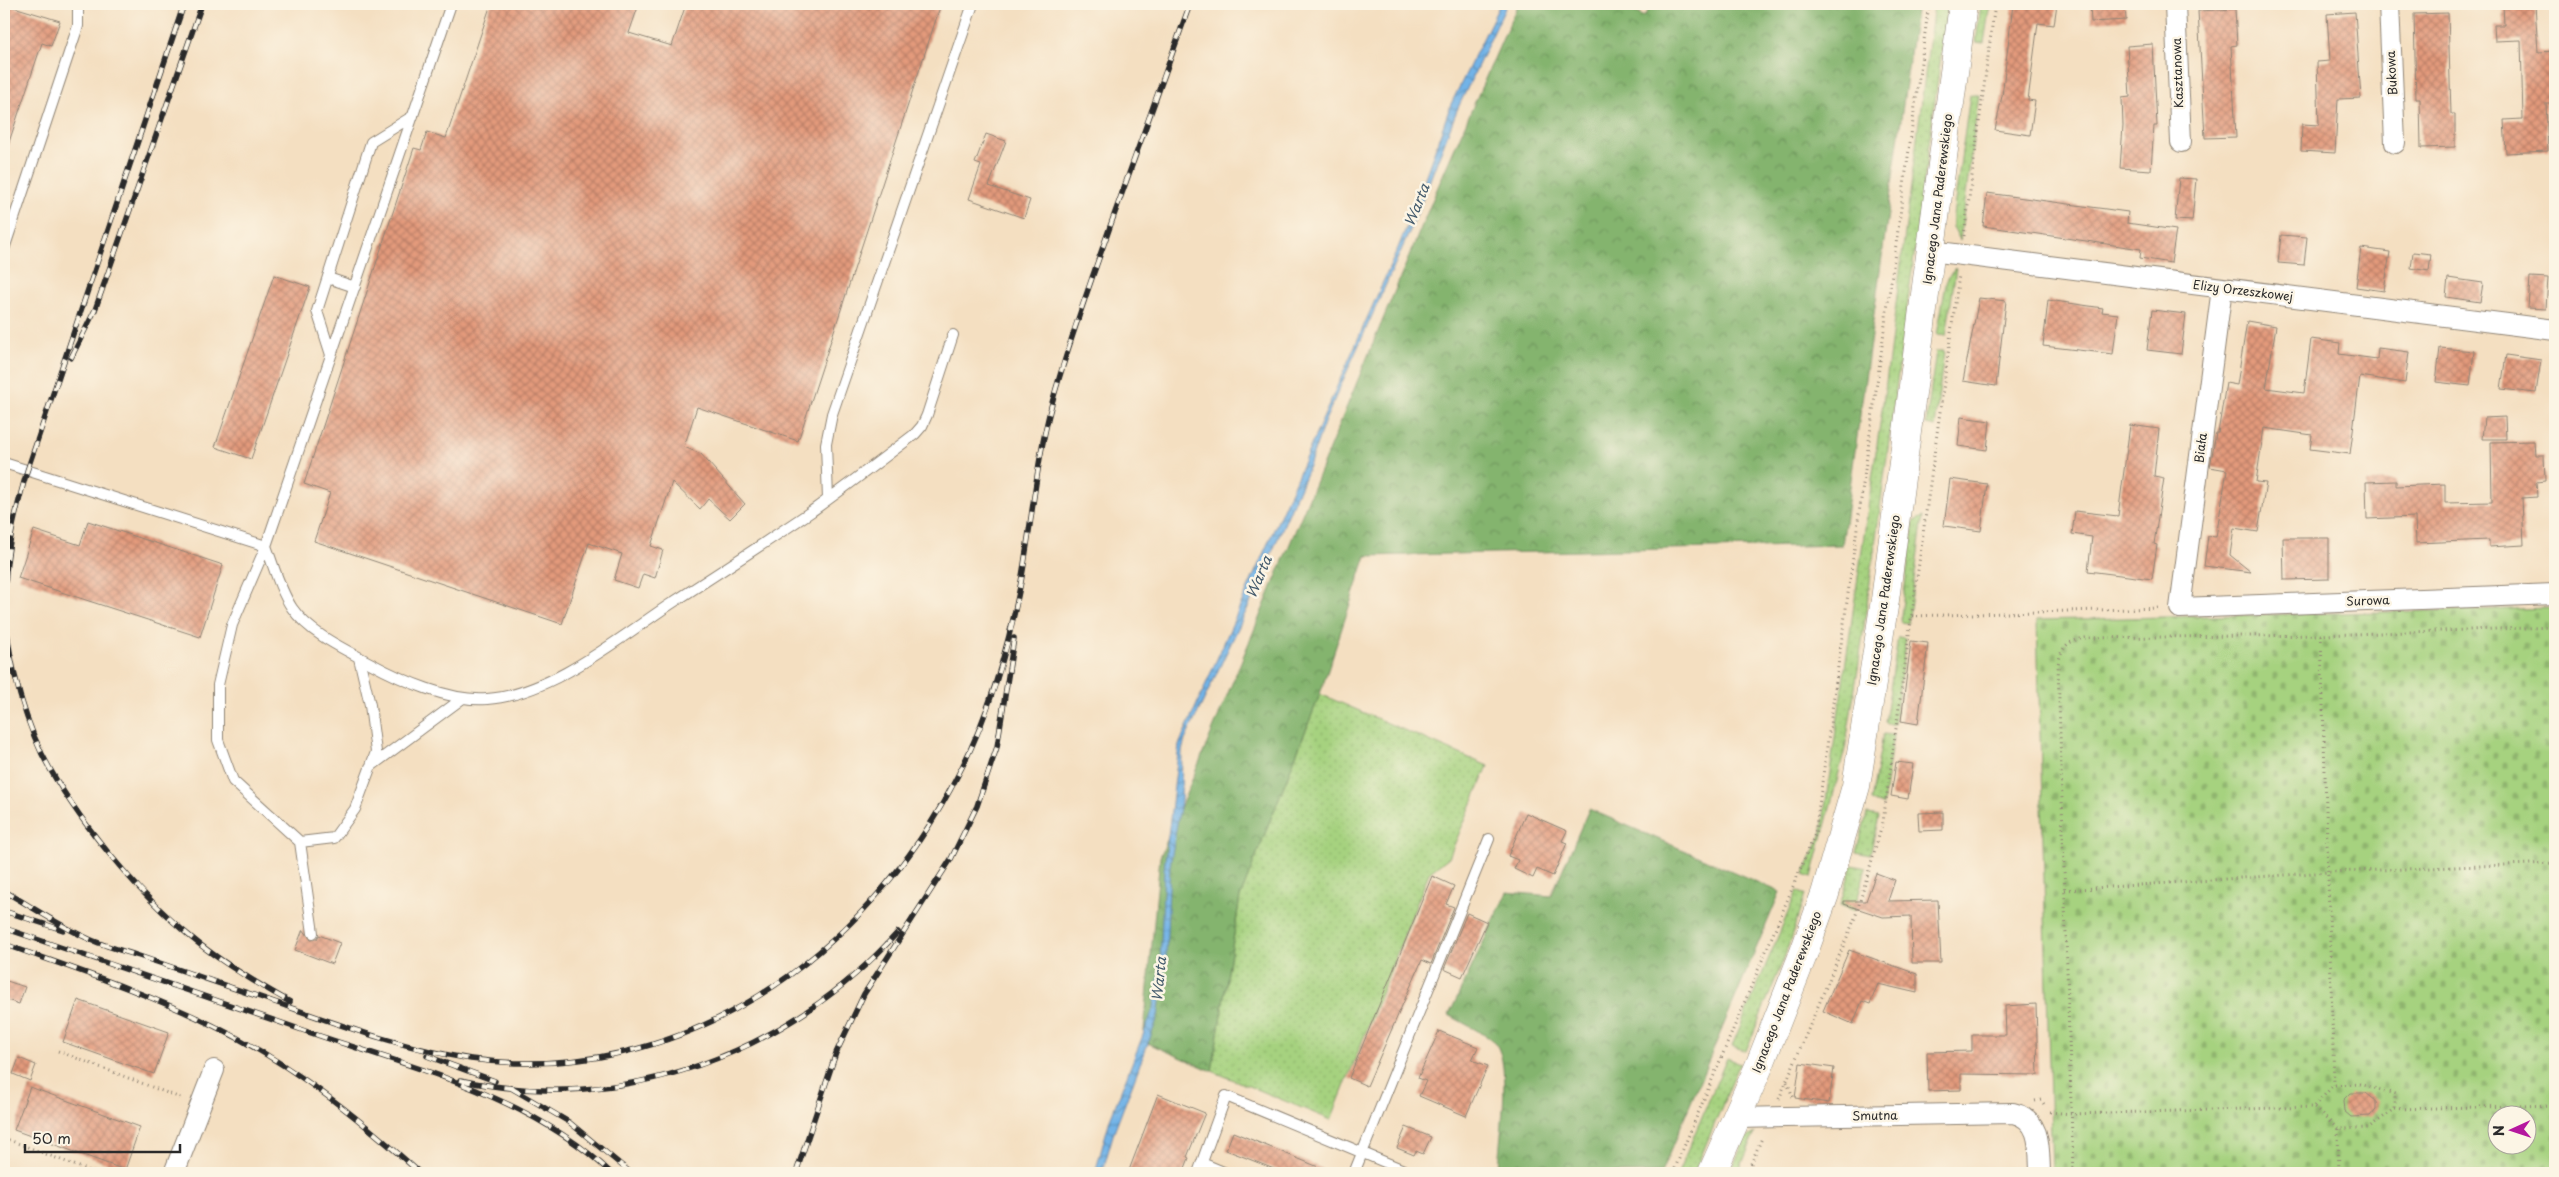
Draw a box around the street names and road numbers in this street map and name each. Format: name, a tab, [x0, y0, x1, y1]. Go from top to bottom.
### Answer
street label: Kasztanowa	[2167, 37, 2187, 108]
street label: Bukowa	[2381, 50, 2401, 96]
street label: Ignacego Jana Paderewskiego	[1918, 112, 1956, 285]
street label: Elizy Orzeszkowej	[2192, 275, 2294, 305]
street label: Biała	[2189, 431, 2211, 464]
street label: Ignacego Jana Paderewskiego	[1862, 513, 1904, 686]
street label: Surowa	[2346, 590, 2390, 610]
street label: Ignacego Jana Paderewskiego	[1747, 908, 1825, 1075]
street label: Smutna	[1852, 1106, 1898, 1124]

